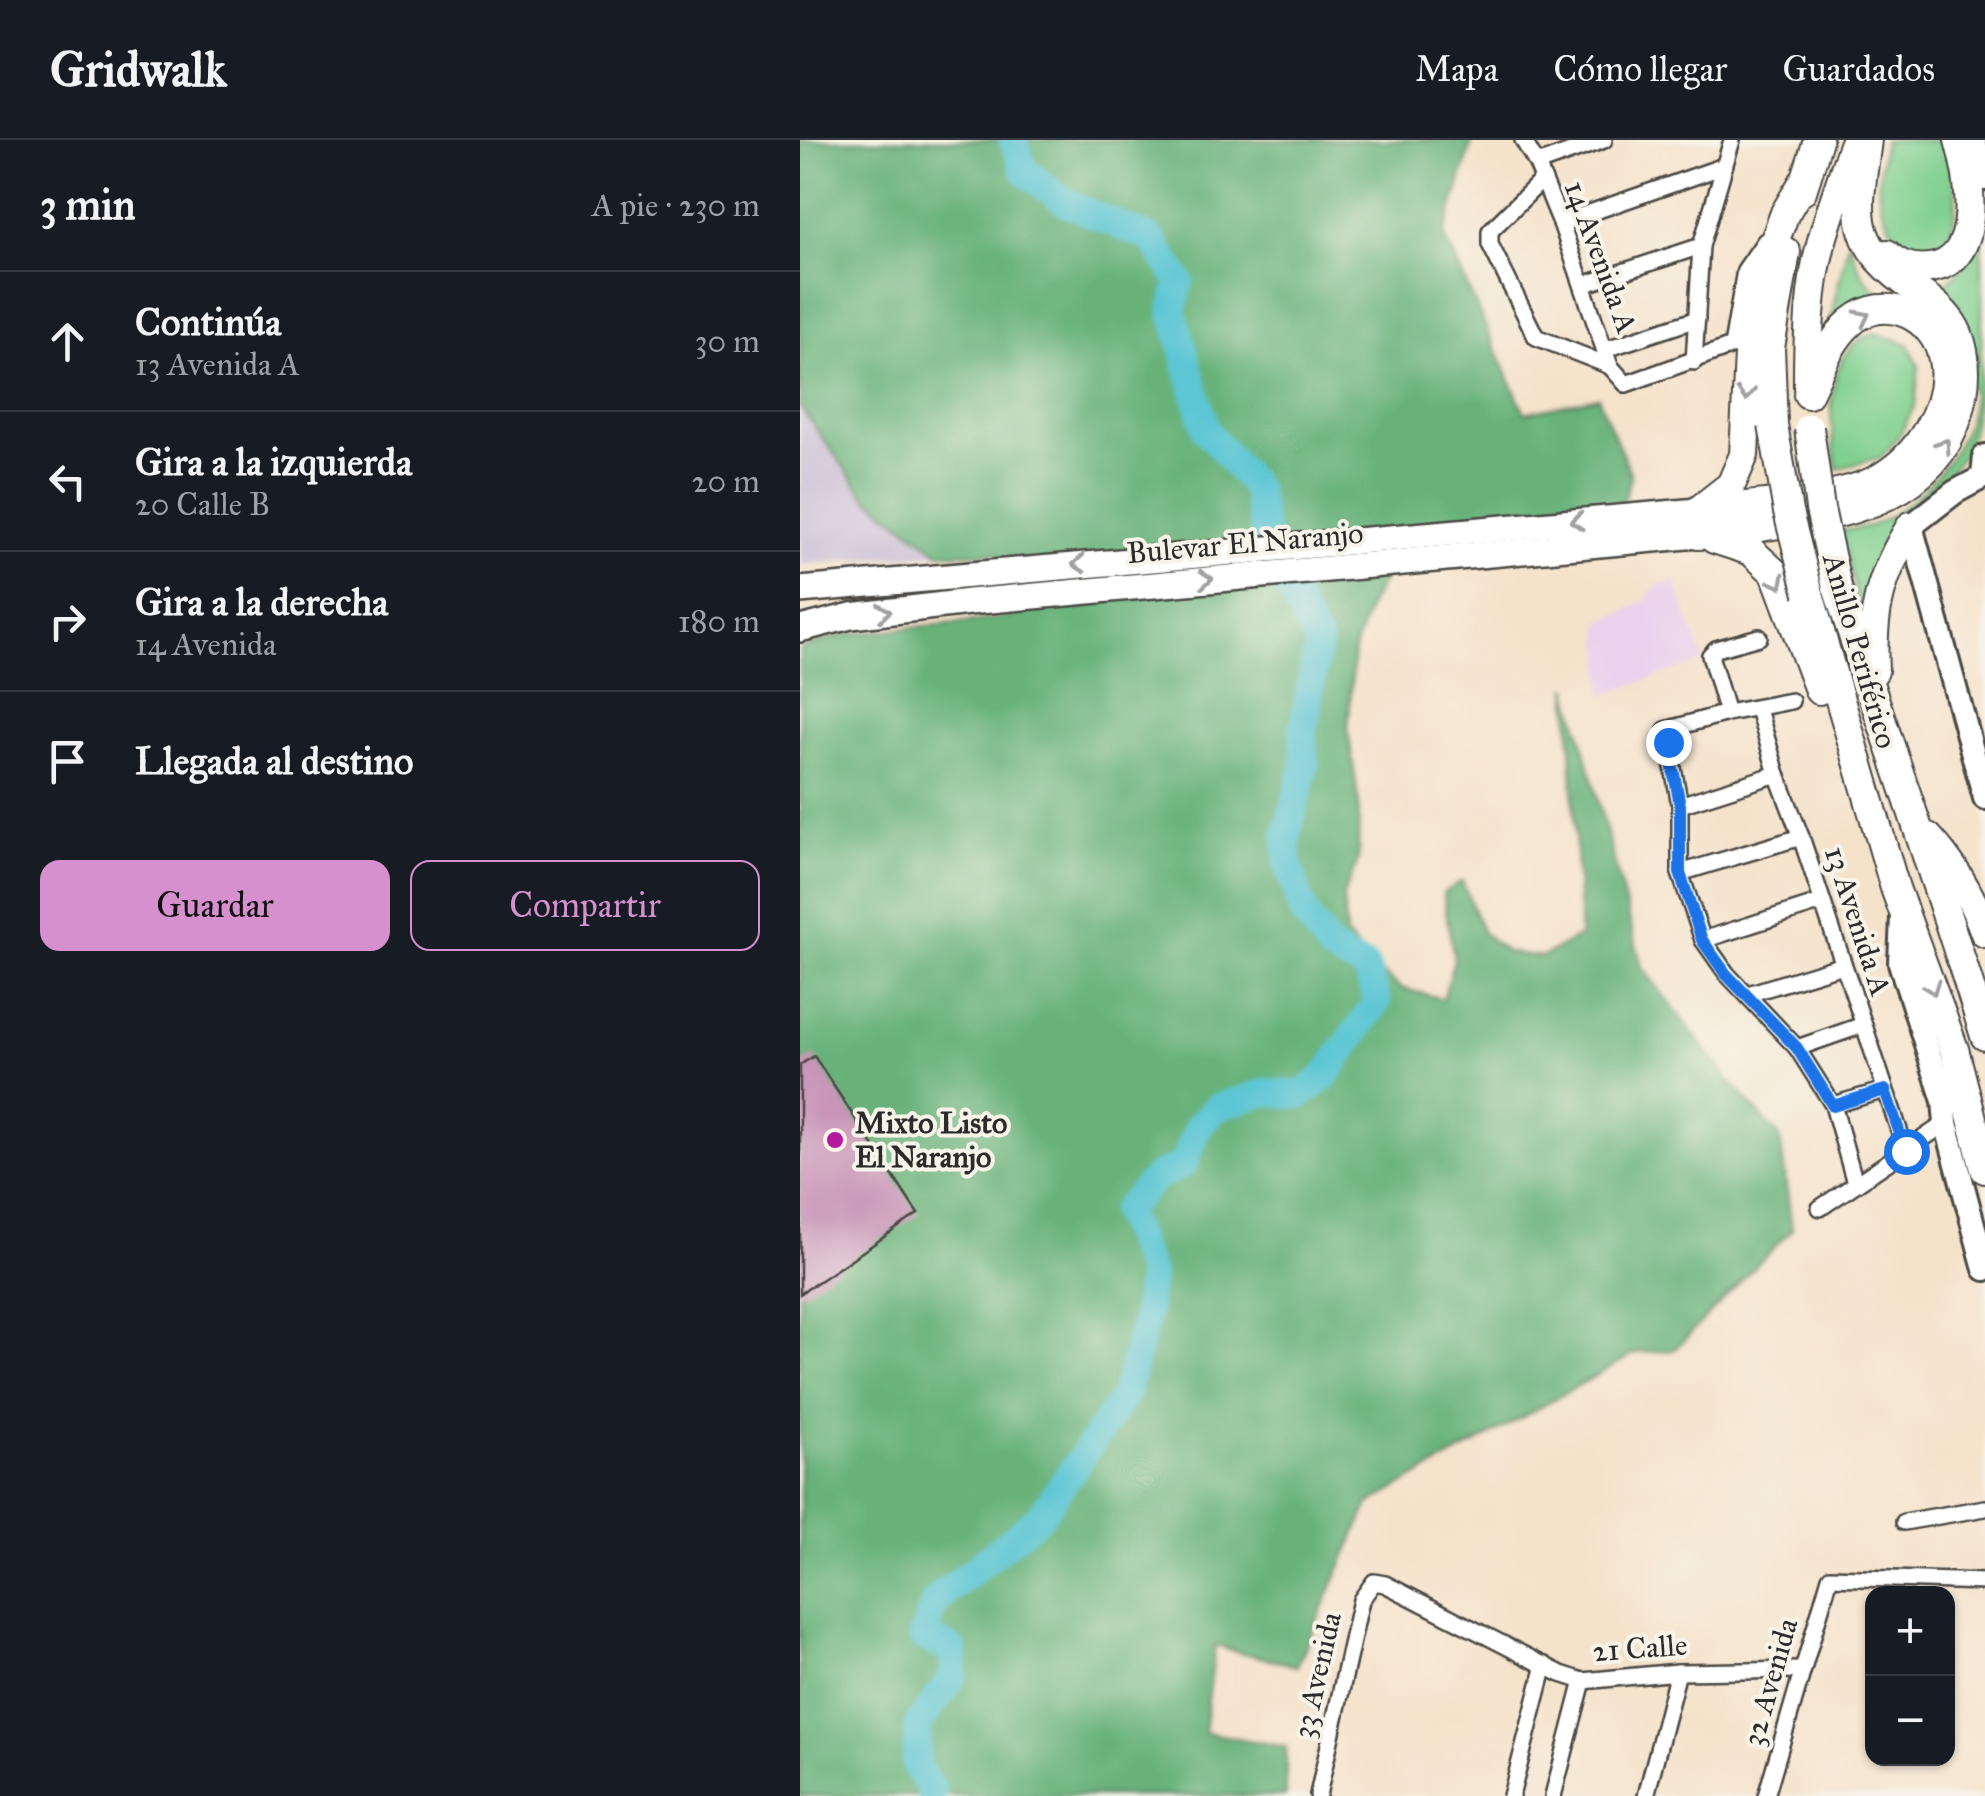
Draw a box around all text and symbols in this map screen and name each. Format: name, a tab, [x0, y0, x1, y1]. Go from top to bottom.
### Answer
text: Gridwalk	[50, 40, 227, 99]
text: Mapa	[1415, 48, 1498, 91]
text: Cómo llegar	[1553, 48, 1727, 91]
text: Guardados	[1782, 48, 1935, 91]
street label: 14 Avenida A	[1557, 176, 1645, 338]
text: 3 min	[40, 179, 135, 231]
text: A pie · 230 m	[592, 186, 760, 225]
text: Continúa	[135, 299, 281, 345]
one-way arrow	[1852, 310, 1871, 329]
icon: ahead	[40, 314, 95, 369]
text: 30 m	[695, 322, 760, 361]
text: 13 Avenida A	[135, 345, 300, 384]
one-way arrow	[1736, 387, 1757, 403]
one-way arrow	[1931, 437, 1950, 455]
text: Gira a la izquierda	[135, 439, 412, 485]
icon: left	[40, 454, 95, 509]
text: 20 m	[692, 462, 760, 501]
text: 20 Calle B	[135, 485, 270, 524]
one-way arrow	[1568, 510, 1584, 532]
street label: Bulevar El Naranjo	[1125, 515, 1365, 571]
street label: Anillo Periférico	[1814, 548, 1905, 752]
one-way arrow	[1070, 553, 1086, 575]
one-way arrow	[1198, 569, 1214, 591]
one-way arrow	[1765, 571, 1785, 589]
text: Gira a la derecha	[135, 579, 388, 625]
icon: right	[40, 594, 95, 649]
text: 180 m	[678, 602, 760, 641]
one-way arrow	[876, 602, 892, 623]
text: 14 Avenida	[135, 625, 276, 664]
route end	[1646, 720, 1692, 766]
icon: arrive	[40, 734, 95, 789]
text: Llegada al destino	[135, 738, 414, 784]
street label: 13 Avenida A	[1817, 842, 1899, 1000]
button: Guardar	[40, 860, 390, 951]
button: Compartir	[410, 860, 760, 951]
one-way arrow	[1920, 978, 1940, 996]
place label: Mixto Listo El Naranjo	[855, 1105, 1007, 1175]
marker: Mixto Listo El Naranjo	[824, 1129, 846, 1151]
route start	[1884, 1129, 1930, 1175]
map controls	[1865, 1586, 1955, 1766]
button: +	[1865, 1586, 1955, 1676]
street label: 33 Avenida	[1285, 1608, 1349, 1741]
street label: 32 Avenida	[1735, 1614, 1805, 1750]
street label: 21 Calle	[1591, 1627, 1689, 1669]
button: −	[1865, 1676, 1955, 1766]

